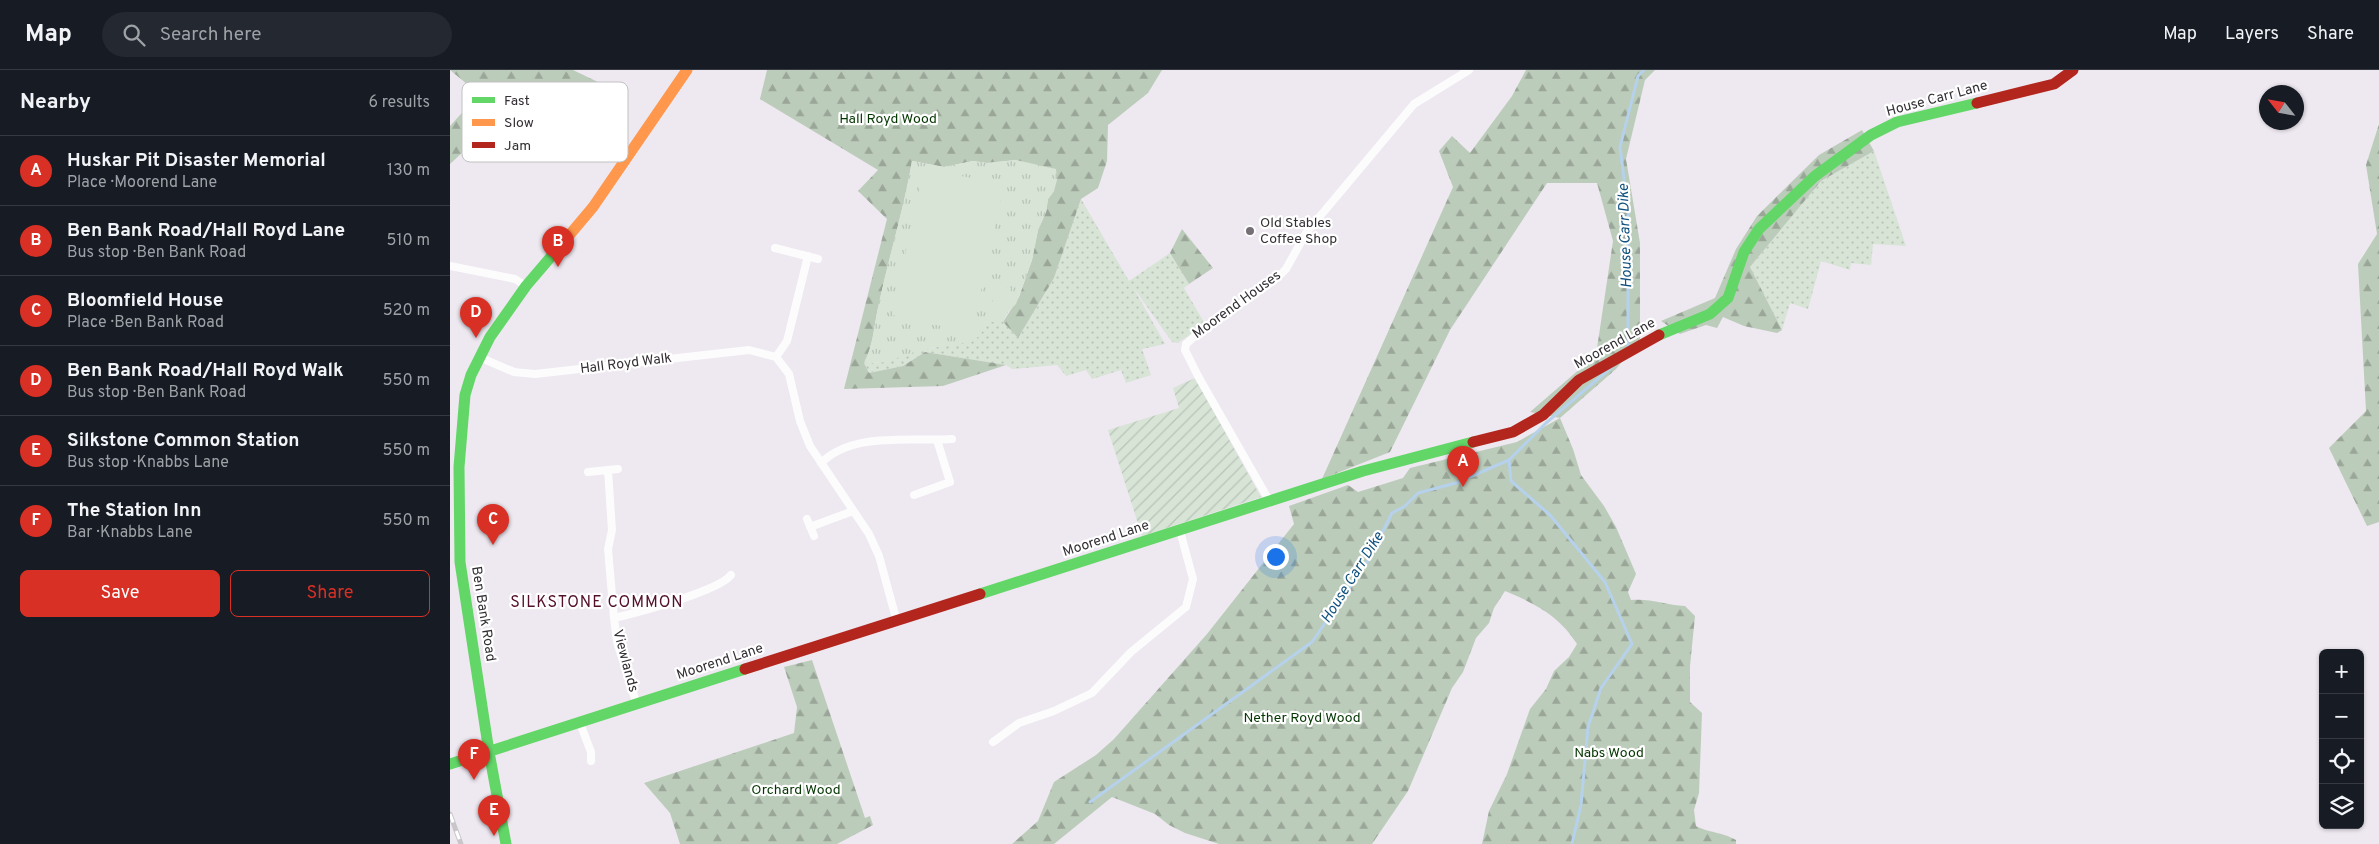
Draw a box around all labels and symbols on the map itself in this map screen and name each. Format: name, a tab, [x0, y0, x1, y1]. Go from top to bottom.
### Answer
street label: House Carr Lane	[1884, 77, 1990, 121]
legend	[462, 82, 628, 162]
north arrow	[2259, 85, 2304, 130]
text: Fast	[504, 93, 530, 110]
park label: Hall Royd Wood	[839, 111, 937, 128]
text: Slow	[504, 115, 534, 132]
text: Jam	[504, 138, 531, 155]
water label: House Carr Dike	[1615, 183, 1637, 288]
place label: Old Stables Coffee Shop	[1260, 215, 1337, 248]
marker: Old Stables Coffee Shop	[1244, 225, 1256, 237]
pin: B	[542, 226, 574, 267]
street label: Moorend Houses	[1190, 267, 1284, 343]
pin: D	[460, 297, 492, 338]
street label: Moorend Lane	[1571, 315, 1659, 373]
street label: Hall Royd Walk	[579, 350, 673, 378]
pin: A	[1447, 446, 1479, 487]
pin: C	[477, 504, 509, 545]
street label: Moorend Lane	[1061, 517, 1151, 561]
water label: House Carr Dike	[1317, 529, 1389, 627]
your location	[1263, 544, 1289, 570]
street label: Ben Bank Road	[467, 565, 499, 663]
district label: SILKSTONE COMMON	[510, 593, 684, 613]
street label: Viewlands	[609, 628, 641, 694]
street label: Moorend Lane	[675, 640, 765, 684]
park label: Nether Royd Wood	[1243, 710, 1361, 727]
pin: F	[458, 739, 490, 780]
park label: Nabs Wood	[1574, 745, 1644, 762]
park label: Orchard Wood	[751, 782, 841, 799]
pin: E	[478, 795, 510, 836]

